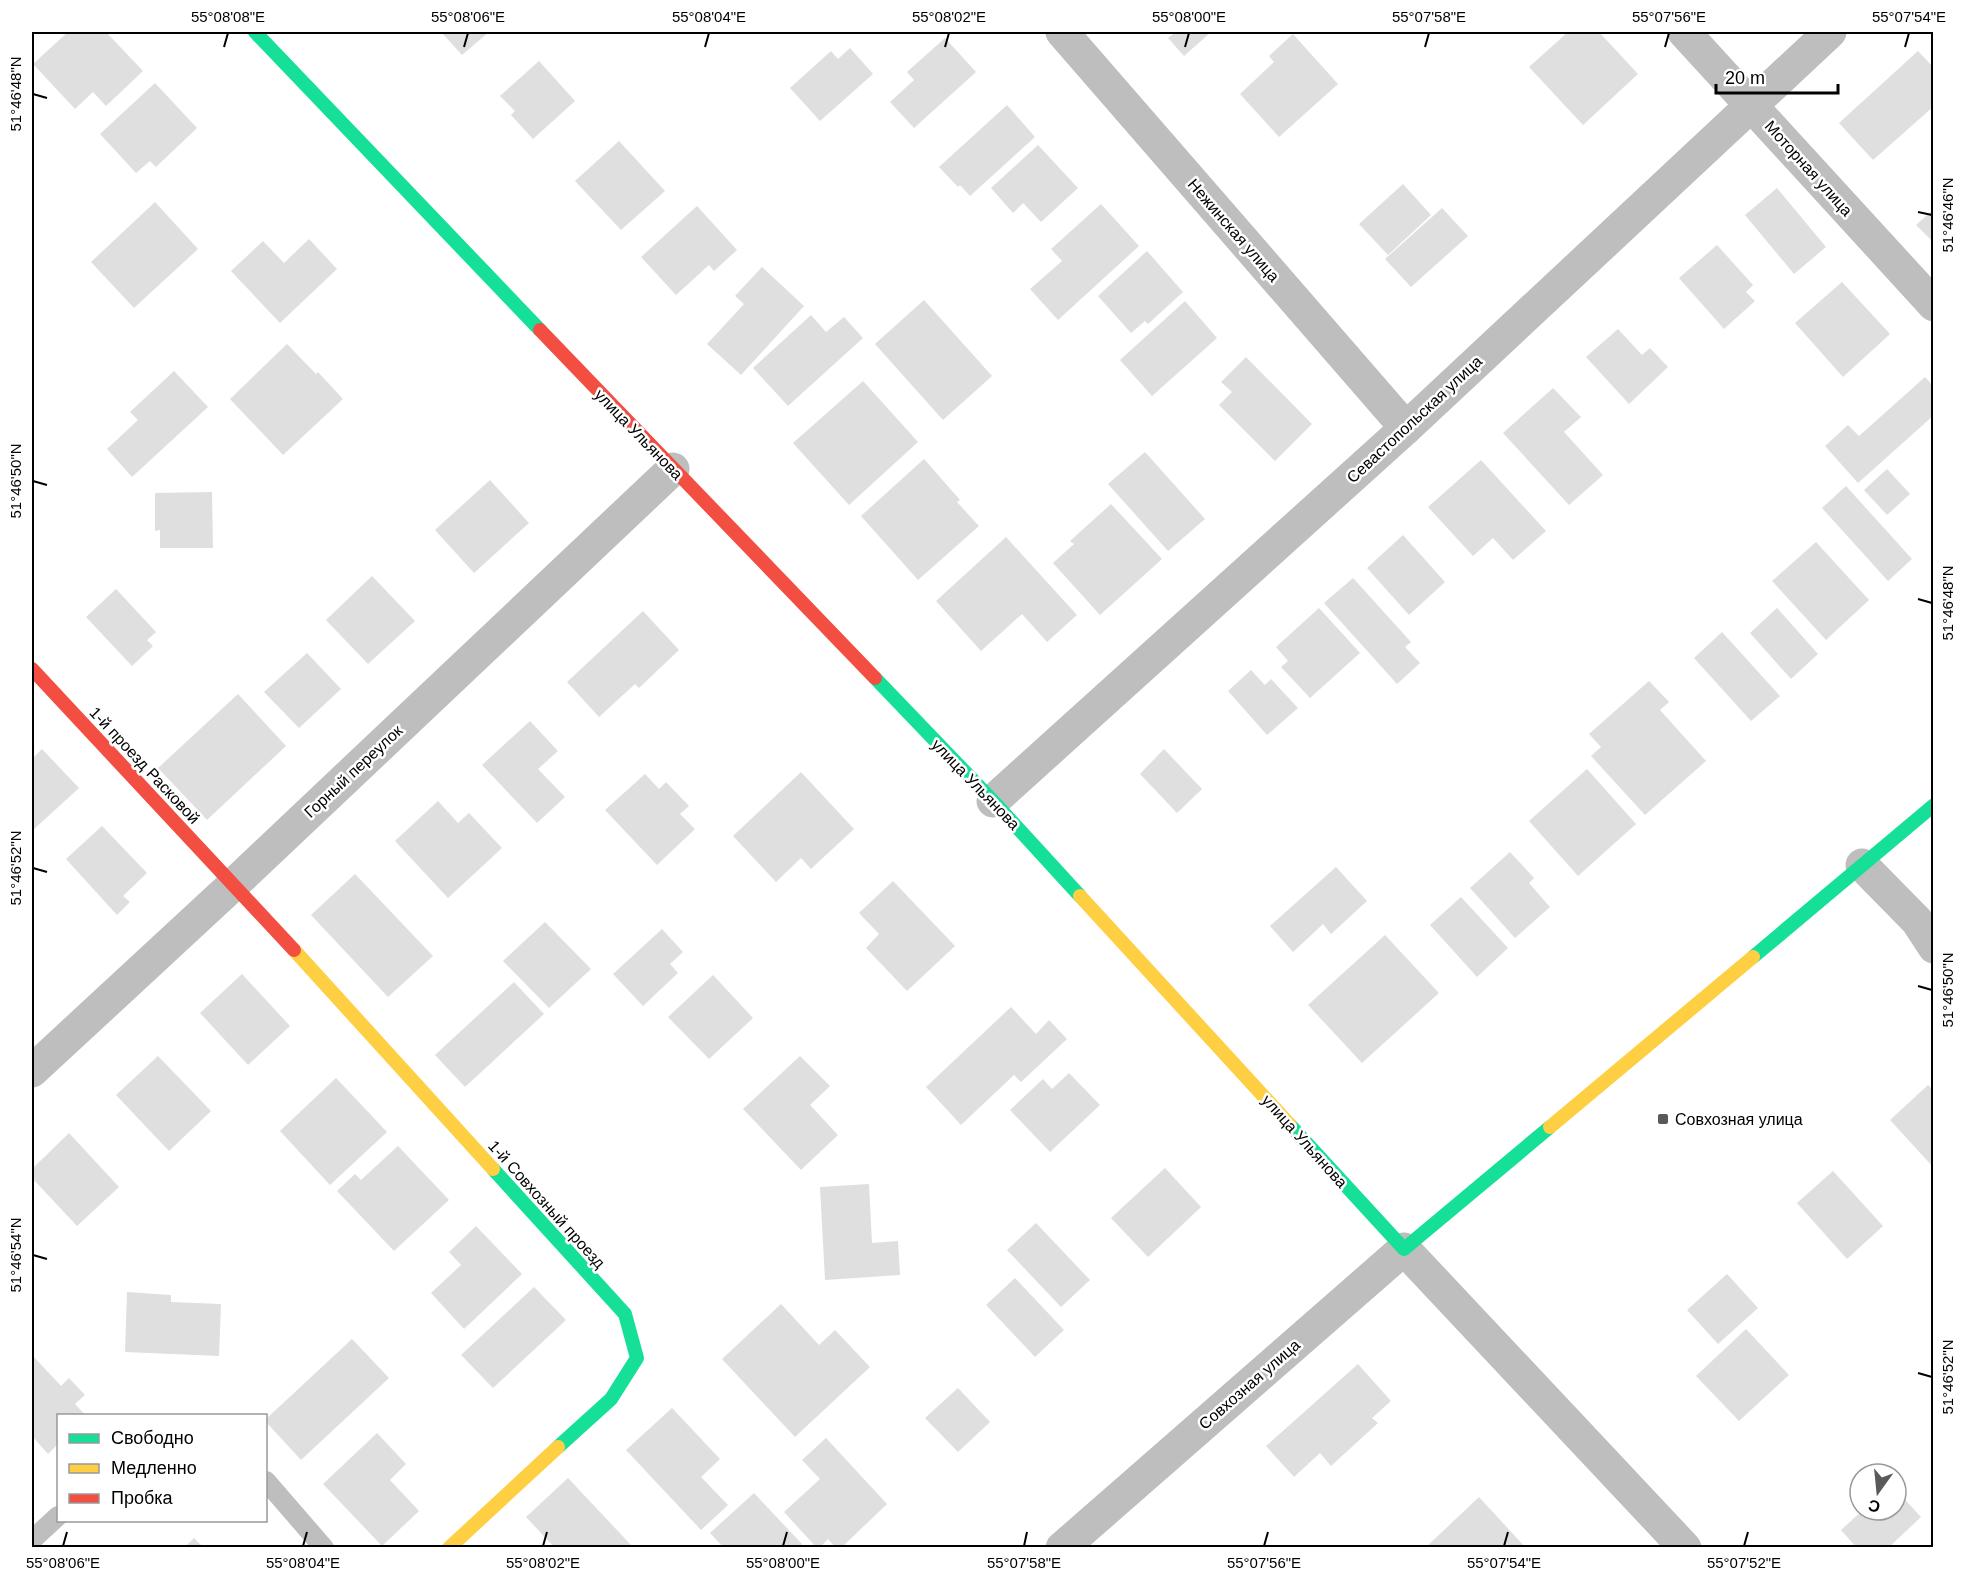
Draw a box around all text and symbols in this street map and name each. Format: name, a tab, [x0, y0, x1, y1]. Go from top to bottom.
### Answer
text: 55°08'08"E	[191, 8, 265, 25]
text: 55°08'06"E	[431, 8, 505, 25]
text: 55°08'04"E	[672, 8, 746, 25]
text: 55°08'02"E	[912, 8, 986, 25]
text: 55°08'00"E	[1152, 8, 1226, 25]
text: 55°07'58"E	[1392, 8, 1466, 25]
text: 55°07'56"E	[1632, 8, 1706, 25]
text: 55°07'54"E	[1872, 8, 1946, 25]
text: 51°46'48"N	[7, 56, 24, 132]
scale bar	[1716, 57, 1838, 95]
text: 20 m	[1725, 68, 1765, 88]
street label: Моторная улица	[1762, 117, 1856, 219]
street label: Нежинская улица	[1185, 176, 1283, 285]
text: 51°46'46"N	[1939, 177, 1956, 253]
street label: Севастопольская улица	[1343, 352, 1485, 486]
street label: улица Ульянова	[591, 386, 686, 483]
text: 51°46'50"N	[7, 443, 24, 519]
text: 51°46'48"N	[1939, 565, 1956, 641]
street label: 1-й проезд Расковой	[86, 704, 203, 827]
street label: Горный переулок	[301, 721, 406, 821]
street label: улица Ульянова	[928, 736, 1023, 833]
text: 51°46'52"N	[7, 830, 24, 906]
text: 51°46'50"N	[1939, 952, 1956, 1028]
street label: улица Ульянова	[1259, 1091, 1351, 1191]
place label: Совхозная улица	[1675, 1111, 1803, 1128]
marker: Совхозная улица	[1656, 1112, 1670, 1126]
street label: 1-й Совхозный проезд	[485, 1137, 609, 1272]
text: 51°46'54"N	[7, 1217, 24, 1293]
street label: Совхозная улица	[1196, 1336, 1303, 1433]
text: 51°46'52"N	[1939, 1339, 1956, 1415]
legend	[57, 1414, 267, 1522]
text: Свободно	[111, 1428, 194, 1448]
text: Медленно	[111, 1458, 197, 1478]
north arrow	[1848, 1462, 1908, 1522]
text: Пробка	[111, 1488, 174, 1508]
text: С	[1866, 1496, 1882, 1516]
text: 55°08'06"E	[26, 1554, 100, 1571]
text: 55°08'04"E	[266, 1554, 340, 1571]
text: 55°08'02"E	[506, 1554, 580, 1571]
text: 55°08'00"E	[746, 1554, 820, 1571]
text: 55°07'58"E	[987, 1554, 1061, 1571]
text: 55°07'56"E	[1227, 1554, 1301, 1571]
text: 55°07'54"E	[1467, 1554, 1541, 1571]
text: 55°07'52"E	[1707, 1554, 1781, 1571]

